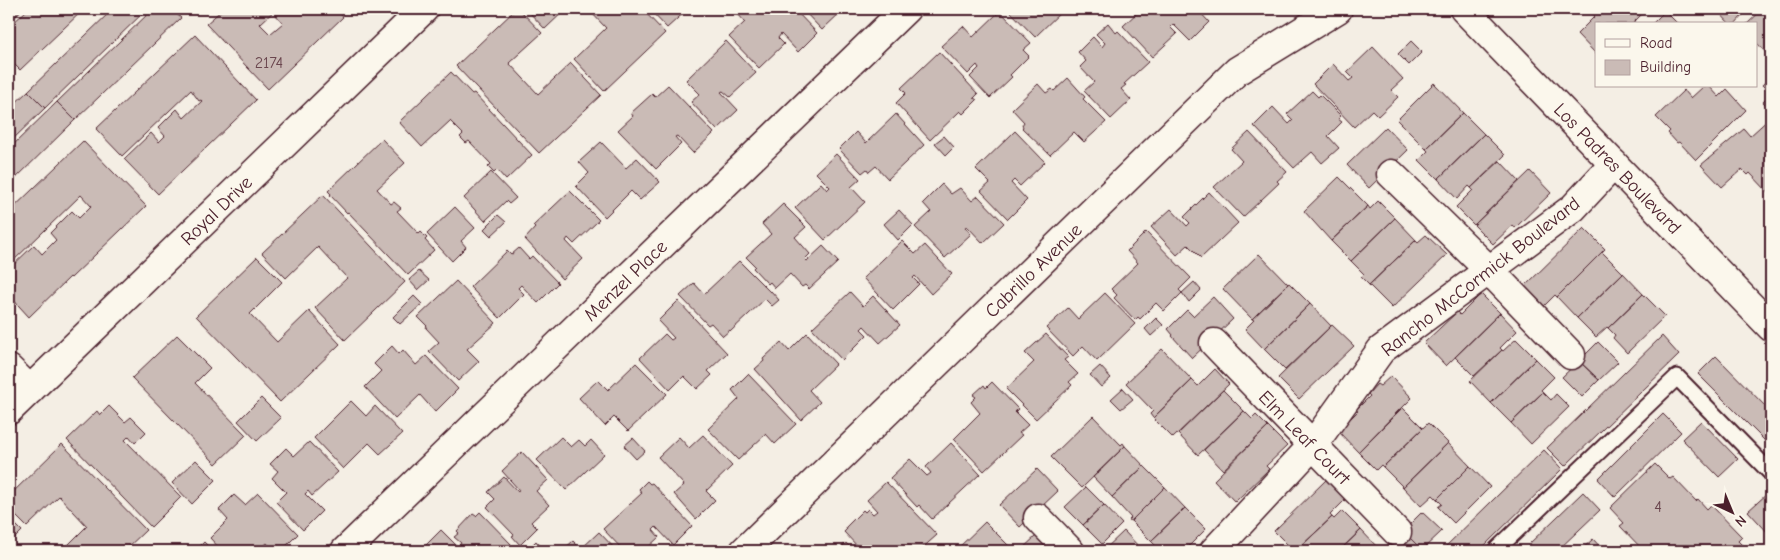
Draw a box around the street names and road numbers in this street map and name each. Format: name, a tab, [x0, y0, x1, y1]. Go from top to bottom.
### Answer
street label: Los Padres Boulevard	[1549, 99, 1686, 239]
street label: Royal Drive	[177, 171, 257, 250]
street label: Rancho McCormick Boulevard	[1377, 192, 1584, 361]
street label: Cabrillo Avenue	[981, 219, 1087, 322]
street label: Menzel Place	[580, 236, 672, 326]
street label: Elm Leaf Court	[1254, 386, 1355, 490]

